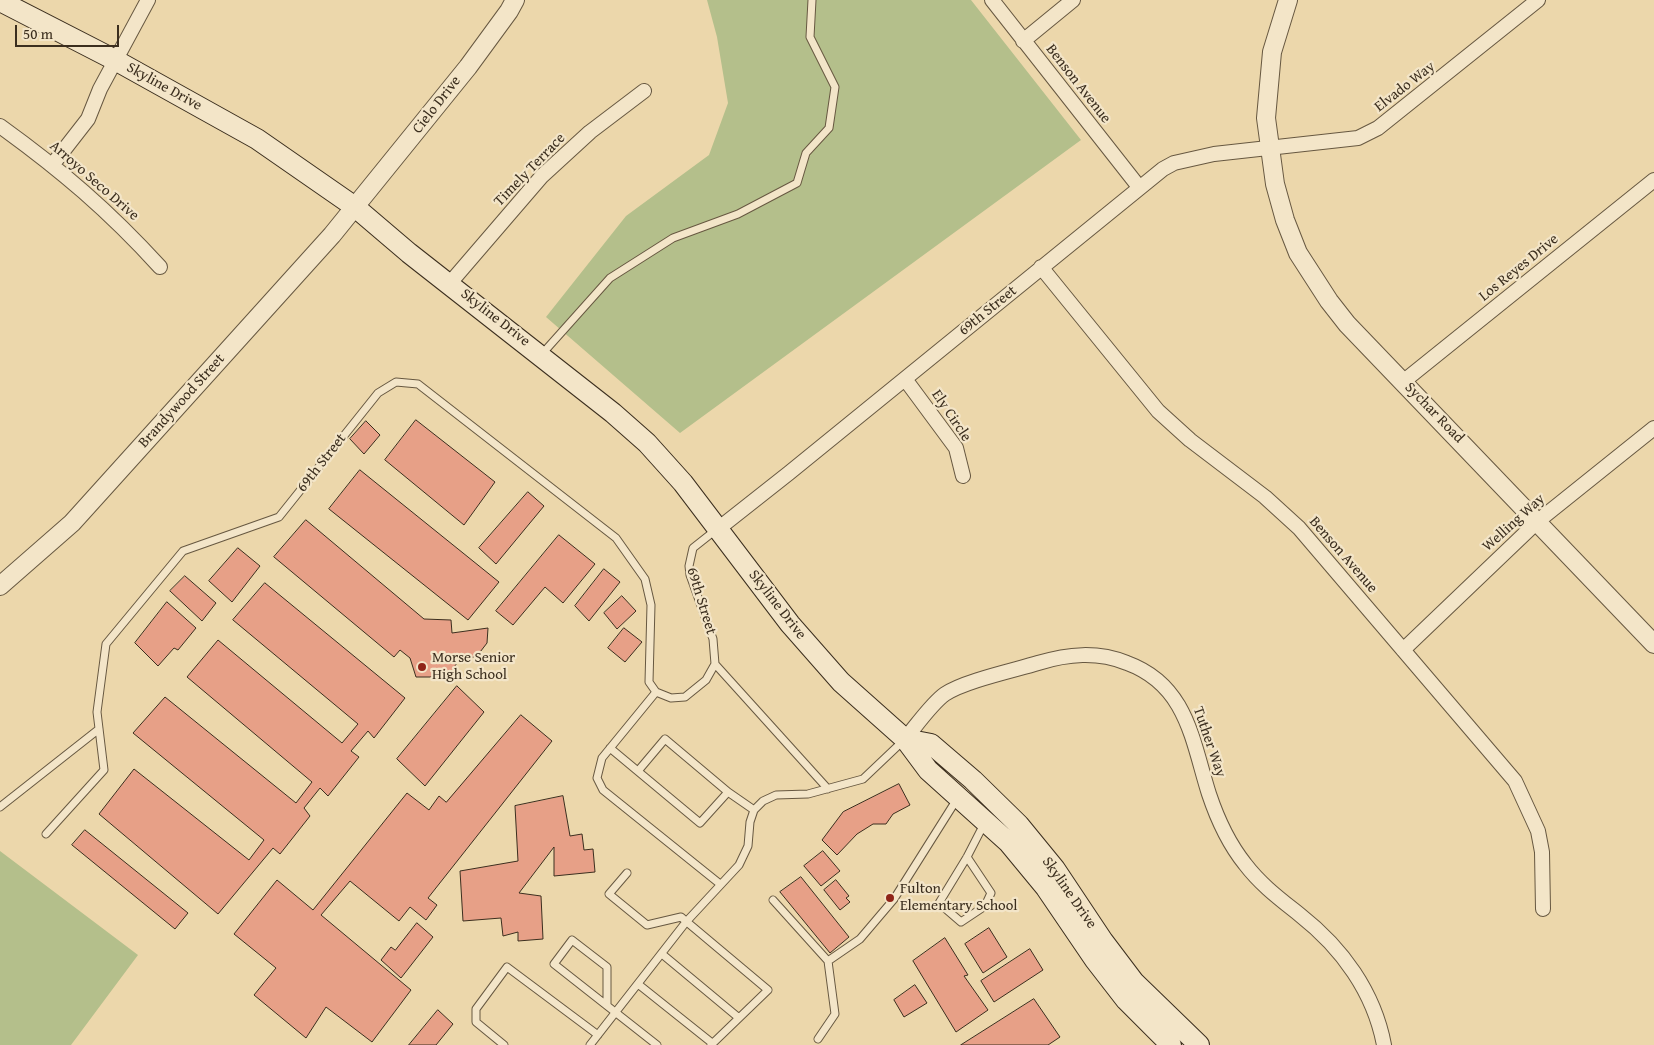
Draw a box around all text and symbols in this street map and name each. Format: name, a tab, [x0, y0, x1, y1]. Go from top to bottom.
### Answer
scale bar	[18, 15, 121, 47]
text: 50 m	[23, 23, 53, 44]
street label: Benson Avenue	[1042, 41, 1114, 127]
street label: Elvado Way	[1371, 58, 1439, 116]
street label: Skyline Drive	[123, 59, 205, 115]
street label: Cielo Drive	[409, 73, 465, 137]
street label: Timely Terrace	[491, 130, 569, 210]
street label: Arroyo Seco Drive	[46, 137, 142, 225]
street label: Los Reyes Drive	[1476, 230, 1562, 306]
street label: 69th Street	[955, 282, 1021, 340]
street label: Skyline Drive	[457, 285, 533, 351]
street label: Brandywood Street	[135, 350, 229, 452]
street label: Sychar Road	[1401, 379, 1467, 447]
street label: Ely Circle	[927, 387, 975, 445]
street label: 69th Street	[294, 430, 350, 496]
street label: Welling Way	[1479, 490, 1549, 556]
street label: Benson Avenue	[1305, 513, 1381, 597]
street label: 69th Street	[682, 565, 720, 637]
street label: Skyline Drive	[744, 567, 810, 643]
place label: Morse Senior High School	[432, 649, 515, 684]
marker: Morse Senior High School	[416, 661, 428, 673]
street label: Tuther Way	[1189, 704, 1229, 780]
street label: Skyline Drive	[1038, 854, 1100, 932]
place label: Fulton Elementary School	[900, 880, 1018, 915]
marker: Fulton Elementary School	[884, 892, 896, 904]

